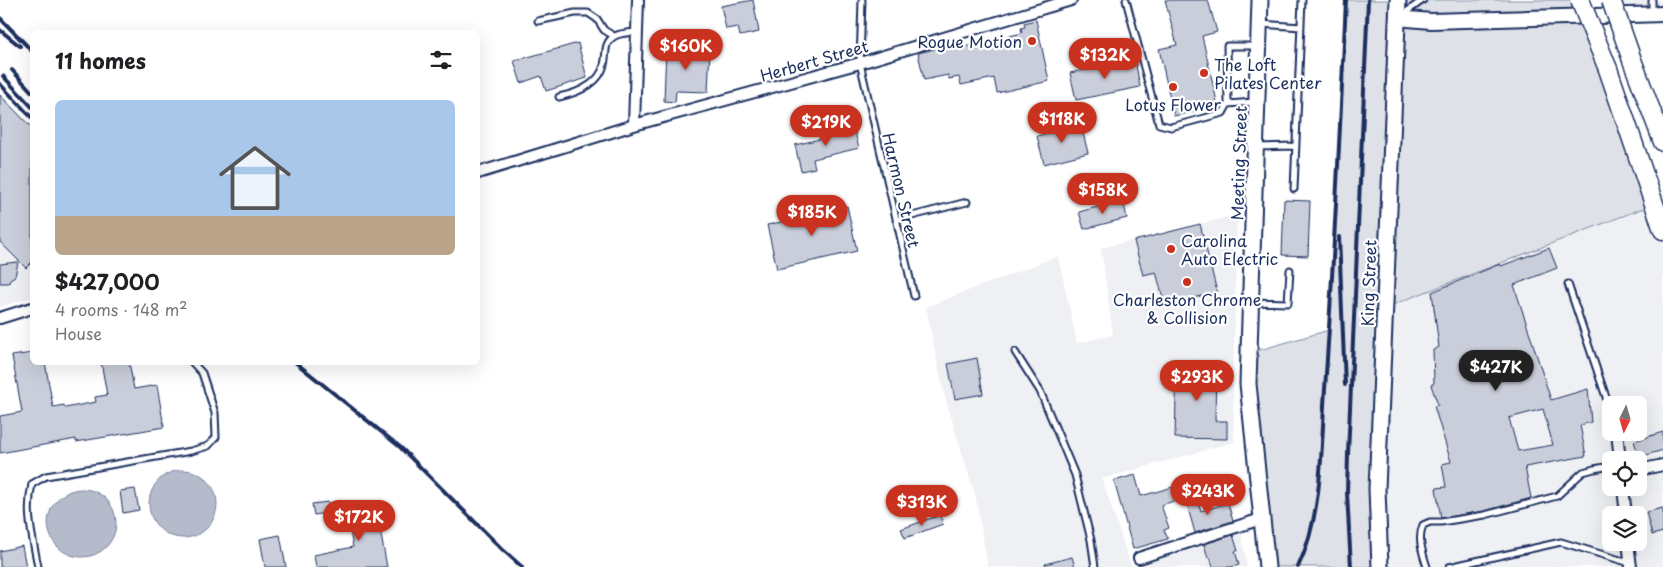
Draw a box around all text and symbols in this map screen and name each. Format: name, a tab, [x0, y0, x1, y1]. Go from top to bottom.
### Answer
pin: $160K	[651, 28, 721, 71]
place label: Rogue Motion	[917, 29, 1022, 53]
text: $160K	[660, 33, 712, 57]
street label: Herbert Street	[757, 33, 871, 87]
marker: Rogue Motion	[1026, 35, 1038, 47]
pin: $132K	[1070, 38, 1140, 80]
text: $132K	[1080, 42, 1130, 66]
text: 11 homes	[55, 44, 146, 76]
icon: filters	[427, 46, 455, 74]
place label: The Loft Pilates Center	[1214, 52, 1322, 94]
marker: The Loft Pilates Center	[1198, 67, 1210, 79]
marker: Lotus Flower	[1167, 81, 1179, 93]
place label: Lotus Flower	[1125, 92, 1221, 116]
pin: $118K	[1027, 102, 1097, 144]
pin: $219K	[791, 104, 861, 147]
street label: Meeting Street	[1224, 105, 1252, 221]
text: $118K	[1039, 106, 1085, 130]
text: $219K	[801, 109, 851, 133]
street label: Harmon Street	[877, 130, 927, 250]
icon: home	[210, 133, 300, 223]
pin: $158K	[1068, 172, 1138, 215]
text: $158K	[1078, 177, 1128, 201]
pin: $185K	[777, 194, 847, 237]
text: $185K	[787, 199, 837, 223]
place label: Carolina Auto Electric	[1181, 228, 1278, 270]
street label: King Street	[1354, 239, 1382, 327]
marker: Carolina Auto Electric	[1165, 243, 1177, 255]
text: $427,000	[55, 265, 159, 297]
marker: Charleston Chrome & Collision	[1181, 276, 1193, 288]
place label: Charleston Chrome & Collision	[1113, 287, 1261, 329]
text: 4 rooms · 148 m²	[55, 297, 188, 321]
text: House	[55, 321, 102, 345]
pin: $427K	[1461, 350, 1531, 392]
text: $427K	[1470, 354, 1522, 378]
pin: $293K	[1162, 360, 1232, 402]
text: $293K	[1171, 364, 1223, 388]
north arrow	[1602, 396, 1648, 441]
map controls	[1602, 396, 1647, 551]
button: locate	[1602, 451, 1647, 496]
pin: $243K	[1173, 474, 1243, 516]
text: $243K	[1181, 478, 1235, 502]
pin: $313K	[887, 484, 957, 527]
text: $313K	[897, 489, 947, 513]
pin: $172K	[324, 500, 394, 542]
text: $172K	[334, 504, 384, 528]
button: layers	[1602, 506, 1647, 551]

